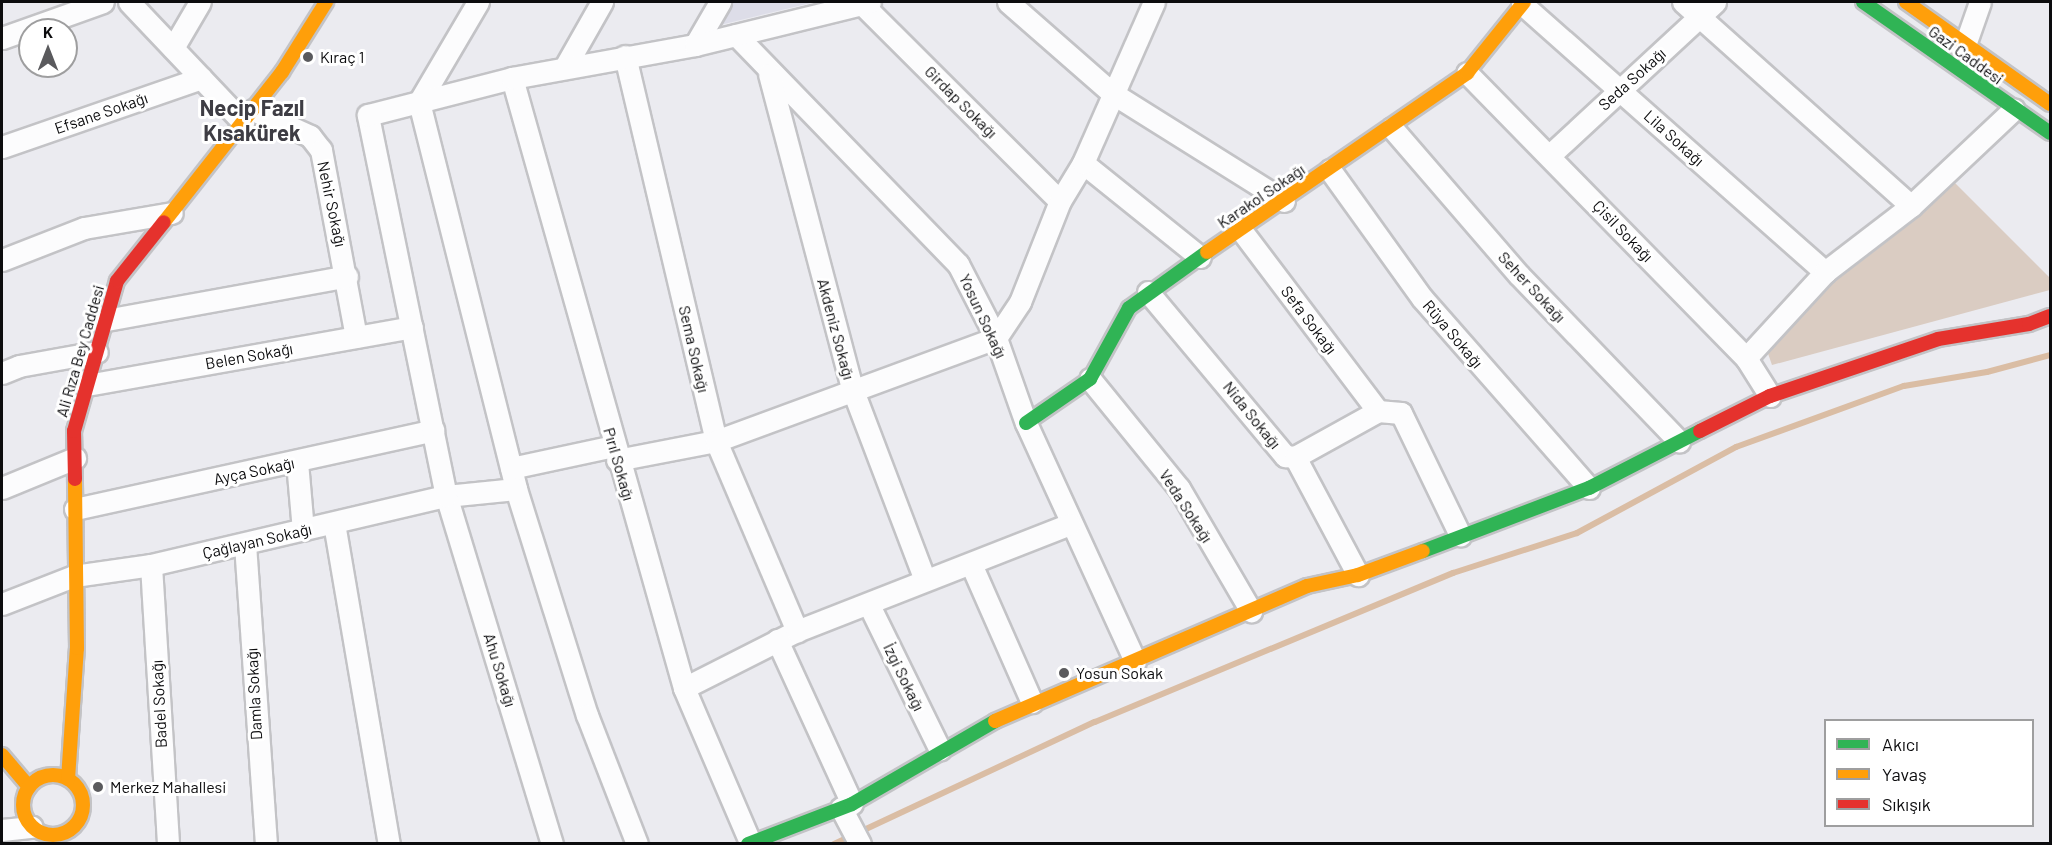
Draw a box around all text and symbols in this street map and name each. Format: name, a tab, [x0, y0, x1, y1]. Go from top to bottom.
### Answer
north arrow	[18, 18, 78, 78]
street label: Gazi Caddesi	[1925, 21, 2007, 89]
text: K	[43, 22, 53, 41]
street label: Seda Sokağı	[1594, 44, 1670, 114]
place label: Kıraç 1	[320, 47, 364, 67]
marker: Kıraç 1	[301, 50, 315, 64]
street label: Girdap Sokağı	[921, 62, 1001, 142]
street label: Efsane Sokağı	[52, 88, 150, 138]
district label: Necip Fazıl Kısakürek	[200, 94, 304, 146]
street label: Lila Sokağı	[1640, 106, 1708, 170]
street label: Nehir Sokağı	[314, 159, 350, 249]
street label: Karakol Sokağı	[1214, 160, 1308, 232]
street label: Çisil Sokağı	[1589, 196, 1657, 266]
street label: Seher Sokağı	[1494, 248, 1570, 326]
street label: Yosun Sokağı	[955, 271, 1011, 361]
street label: Akdeniz Sokağı	[813, 276, 859, 382]
street label: Sefa Sokağı	[1277, 282, 1341, 358]
street label: Ali Rıza Bey Caddesi	[52, 283, 108, 419]
street label: Rüya Sokağı	[1419, 296, 1487, 372]
street label: Sema Sokağı	[675, 304, 713, 394]
street label: Belen Sokağı	[204, 339, 294, 373]
street label: Nida Sokağı	[1219, 377, 1285, 453]
street label: Pırıl Sokağı	[599, 425, 639, 503]
street label: Ayça Sokağı	[212, 453, 296, 489]
street label: Veda Sokağı	[1155, 466, 1217, 546]
street label: Çağlayan Sokağı	[201, 519, 313, 563]
street label: Ahu Sokağı	[480, 631, 520, 709]
street label: İzgi Sokağı	[879, 640, 929, 714]
street label: Damla Sokağı	[242, 647, 266, 741]
street label: Badel Sokağı	[147, 659, 171, 749]
place label: Yosun Sokak	[1076, 663, 1163, 683]
marker: Yosun Sokak	[1057, 666, 1071, 680]
legend	[1824, 719, 2034, 827]
text: Akıcı	[1882, 733, 1919, 755]
text: Yavaş	[1882, 763, 1927, 785]
place label: Merkez Mahallesi	[110, 777, 226, 797]
marker: Merkez Mahallesi	[91, 780, 105, 794]
text: Sıkışık	[1882, 793, 1931, 815]

